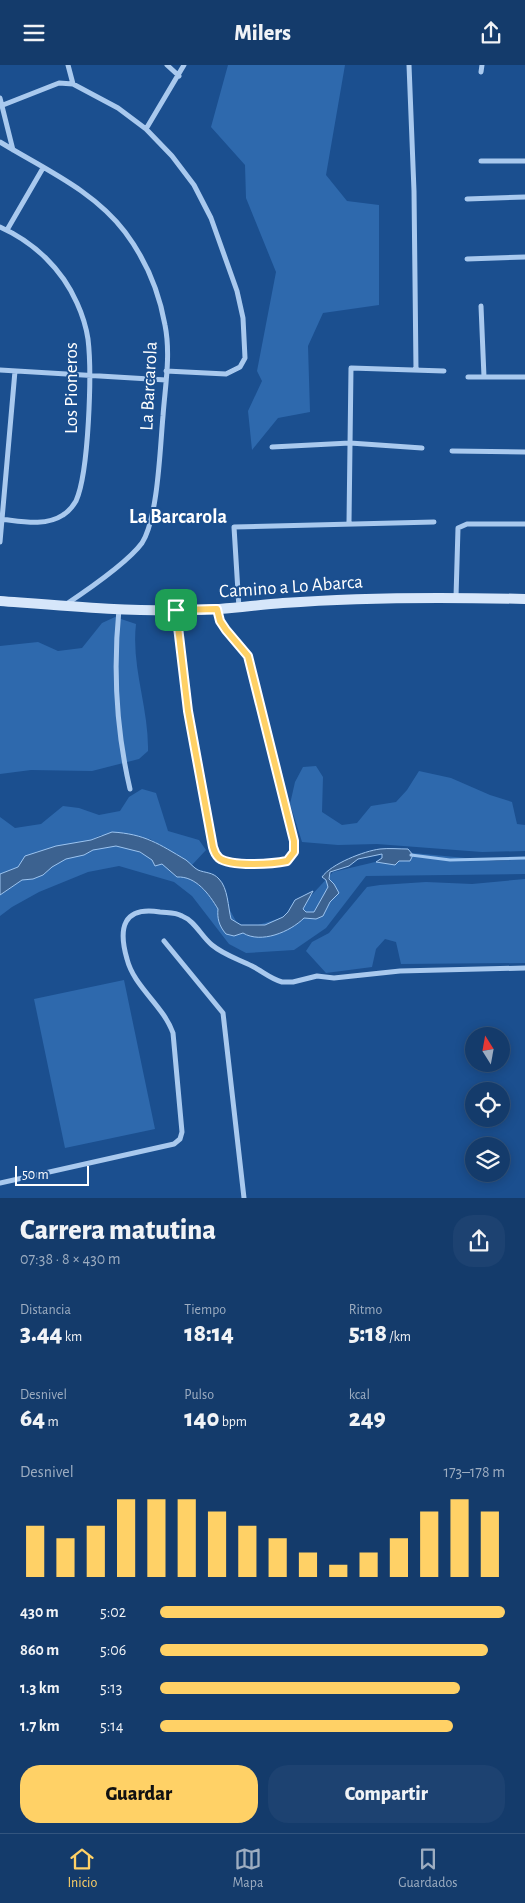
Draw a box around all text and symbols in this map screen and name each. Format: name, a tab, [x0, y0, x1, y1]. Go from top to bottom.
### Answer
icon: menu	[20, 19, 48, 47]
icon: share	[477, 19, 505, 47]
text: Milers	[234, 22, 291, 44]
street label: La Barcarola	[137, 341, 161, 431]
street label: Los Pioneros	[62, 342, 81, 434]
district label: La Barcarola	[129, 507, 227, 527]
street label: Camino a Lo Abarca	[219, 572, 364, 601]
pin	[155, 589, 197, 631]
icon: arrive	[162, 596, 190, 624]
north arrow	[465, 1027, 510, 1073]
map controls	[465, 1027, 510, 1182]
button: locate	[465, 1082, 510, 1127]
button: layers	[465, 1137, 510, 1182]
scale bar	[15, 1163, 89, 1186]
text: 50 m	[22, 1168, 49, 1182]
button: share	[453, 1215, 505, 1267]
text: Carrera matutina	[20, 1217, 216, 1245]
text: 07:38 · 8 × 430 m	[20, 1251, 121, 1267]
text: Distancia	[20, 1303, 71, 1317]
text: Tiempo	[184, 1303, 226, 1317]
text: Ritmo	[349, 1303, 382, 1317]
text: 3.44	[20, 1321, 62, 1346]
text: 18:14	[184, 1321, 234, 1346]
text: 5:18	[349, 1321, 387, 1346]
text: km	[62, 1330, 82, 1344]
text: /km	[387, 1330, 411, 1344]
text: Desnivel	[20, 1388, 67, 1402]
text: Pulso	[184, 1388, 214, 1402]
text: kcal	[349, 1388, 370, 1402]
text: 64	[20, 1406, 45, 1431]
text: 140	[184, 1406, 219, 1431]
text: 249	[349, 1406, 386, 1431]
text: m	[45, 1415, 59, 1429]
text: bpm	[219, 1415, 247, 1429]
text: Desnivel	[20, 1464, 74, 1480]
text: 173–178 m	[443, 1464, 505, 1480]
text: 430 m	[20, 1604, 59, 1620]
text: 5:02	[100, 1604, 126, 1620]
text: 860 m	[20, 1642, 59, 1658]
text: 5:06	[100, 1642, 126, 1658]
text: 1.3 km	[20, 1680, 60, 1696]
text: 5:13	[100, 1680, 122, 1696]
text: 1.7 km	[20, 1718, 60, 1734]
text: 5:14	[100, 1718, 124, 1734]
button: Guardar	[20, 1765, 258, 1823]
button: Compartir	[268, 1765, 505, 1823]
tab: Inicio	[68, 1845, 97, 1892]
tab: Mapa	[232, 1845, 263, 1892]
tab: Guardados	[398, 1845, 457, 1892]

